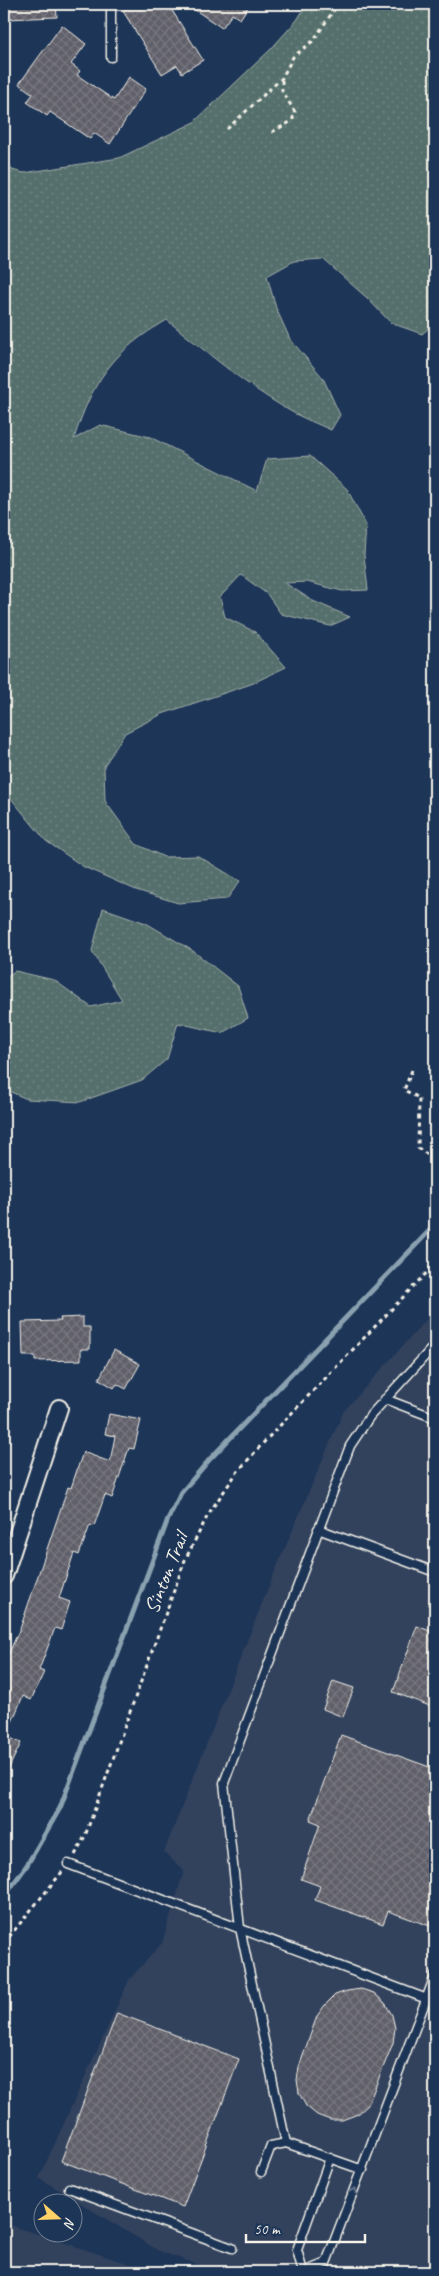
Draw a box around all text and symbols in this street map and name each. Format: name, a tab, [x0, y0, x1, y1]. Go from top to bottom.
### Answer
street label: Sinton Trail	[138, 1526, 195, 1617]
one-way arrow	[348, 2187, 358, 2196]
north arrow	[32, 2194, 82, 2244]
scale bar	[246, 2211, 365, 2243]
text: N	[59, 2215, 79, 2231]
text: 50 m	[254, 2220, 281, 2239]

